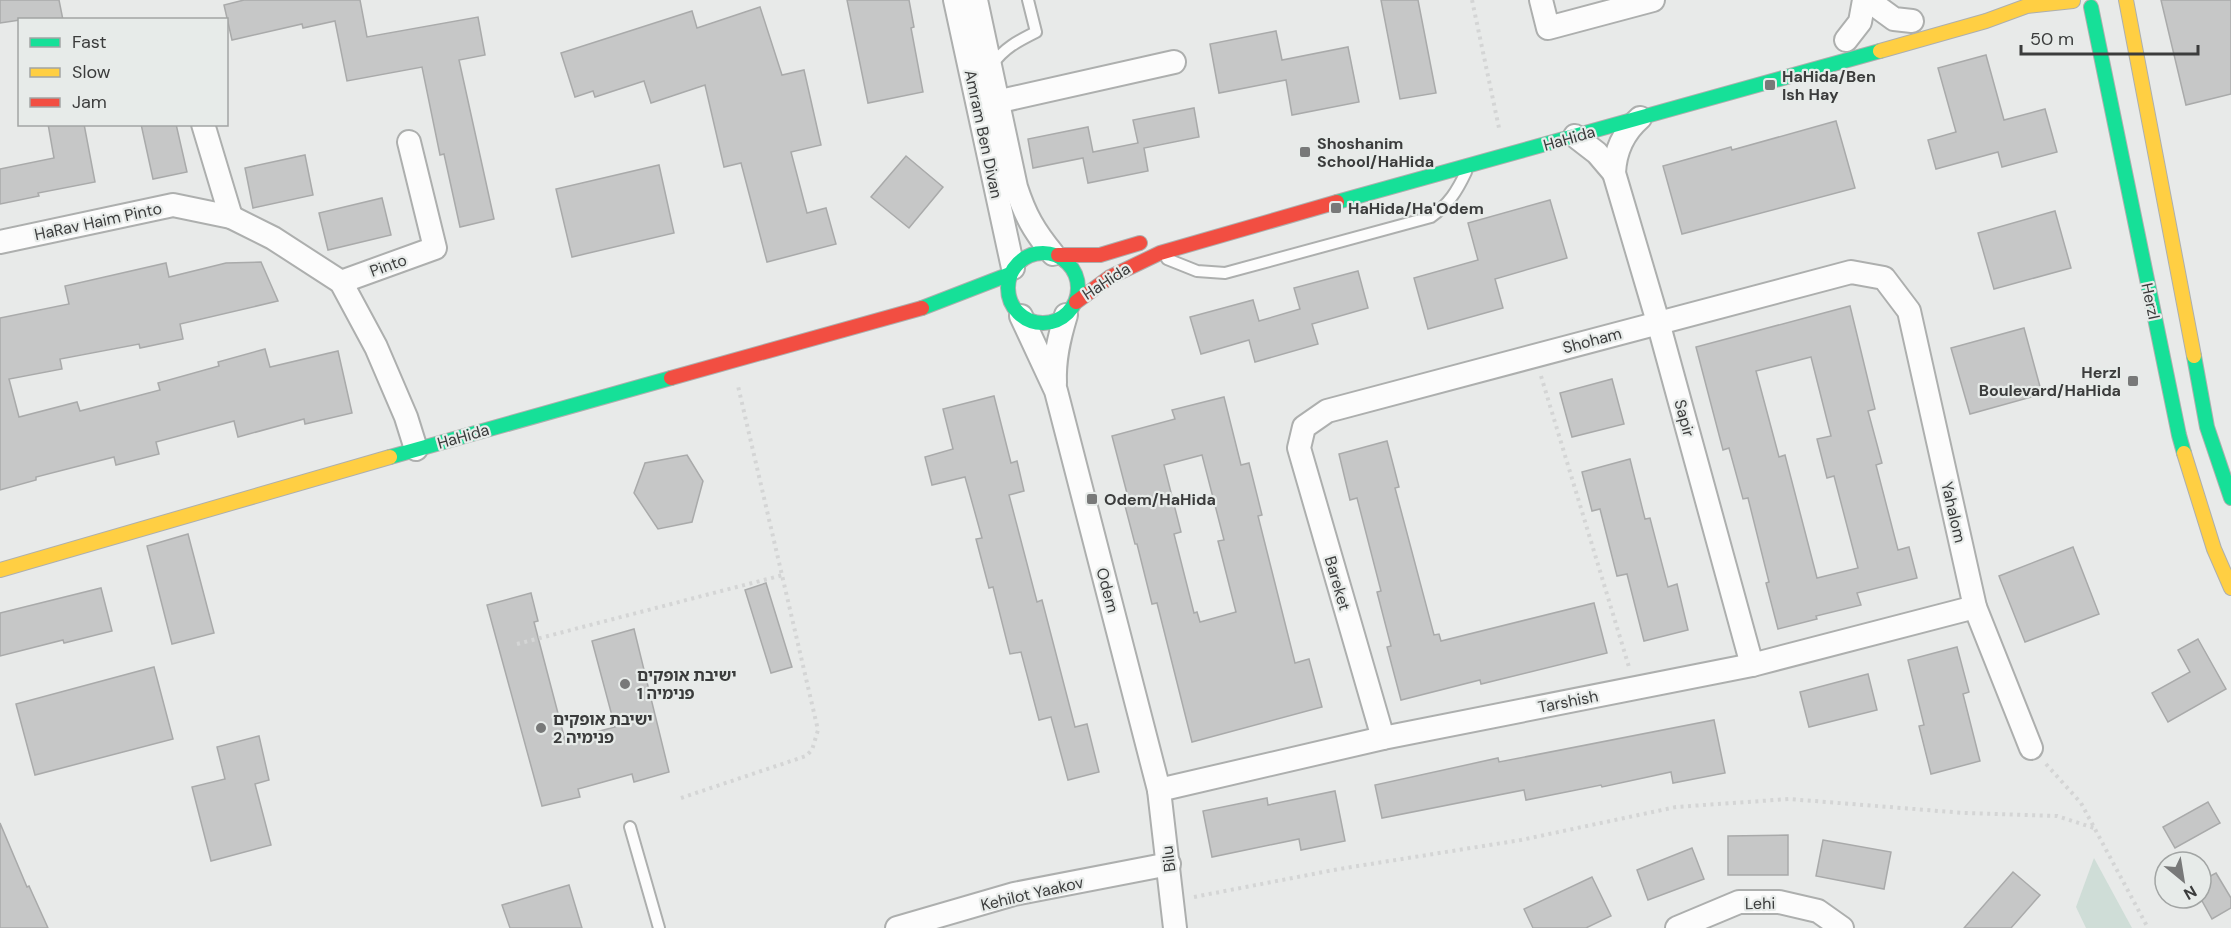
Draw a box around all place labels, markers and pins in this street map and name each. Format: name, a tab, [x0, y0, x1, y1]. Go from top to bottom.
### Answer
place label: HaHida/Ben Ish Hay	[1782, 66, 1876, 105]
marker: HaHida/Ben Ish Hay	[1763, 78, 1777, 92]
place label: Shoshanim School/HaHida	[1317, 133, 1434, 172]
marker: Shoshanim School/HaHida	[1298, 145, 1312, 159]
place label: HaHida/Ha'Odem	[1348, 198, 1484, 219]
marker: HaHida/Ha'Odem	[1329, 201, 1343, 215]
place label: Herzl Boulevard/HaHida	[1979, 362, 2121, 401]
marker: Herzl Boulevard/HaHida	[2126, 374, 2140, 388]
place label: Odem/HaHida	[1104, 489, 1216, 510]
marker: Odem/HaHida	[1085, 492, 1099, 506]
place label: ישיבת אופקים פנימיה 1	[637, 665, 737, 704]
marker: ישיבת אופקים פנימיה 1	[618, 677, 632, 691]
place label: ישיבת אופקים פנימיה 2	[553, 709, 653, 748]
marker: ישיבת אופקים פנימיה 2	[534, 721, 548, 735]

